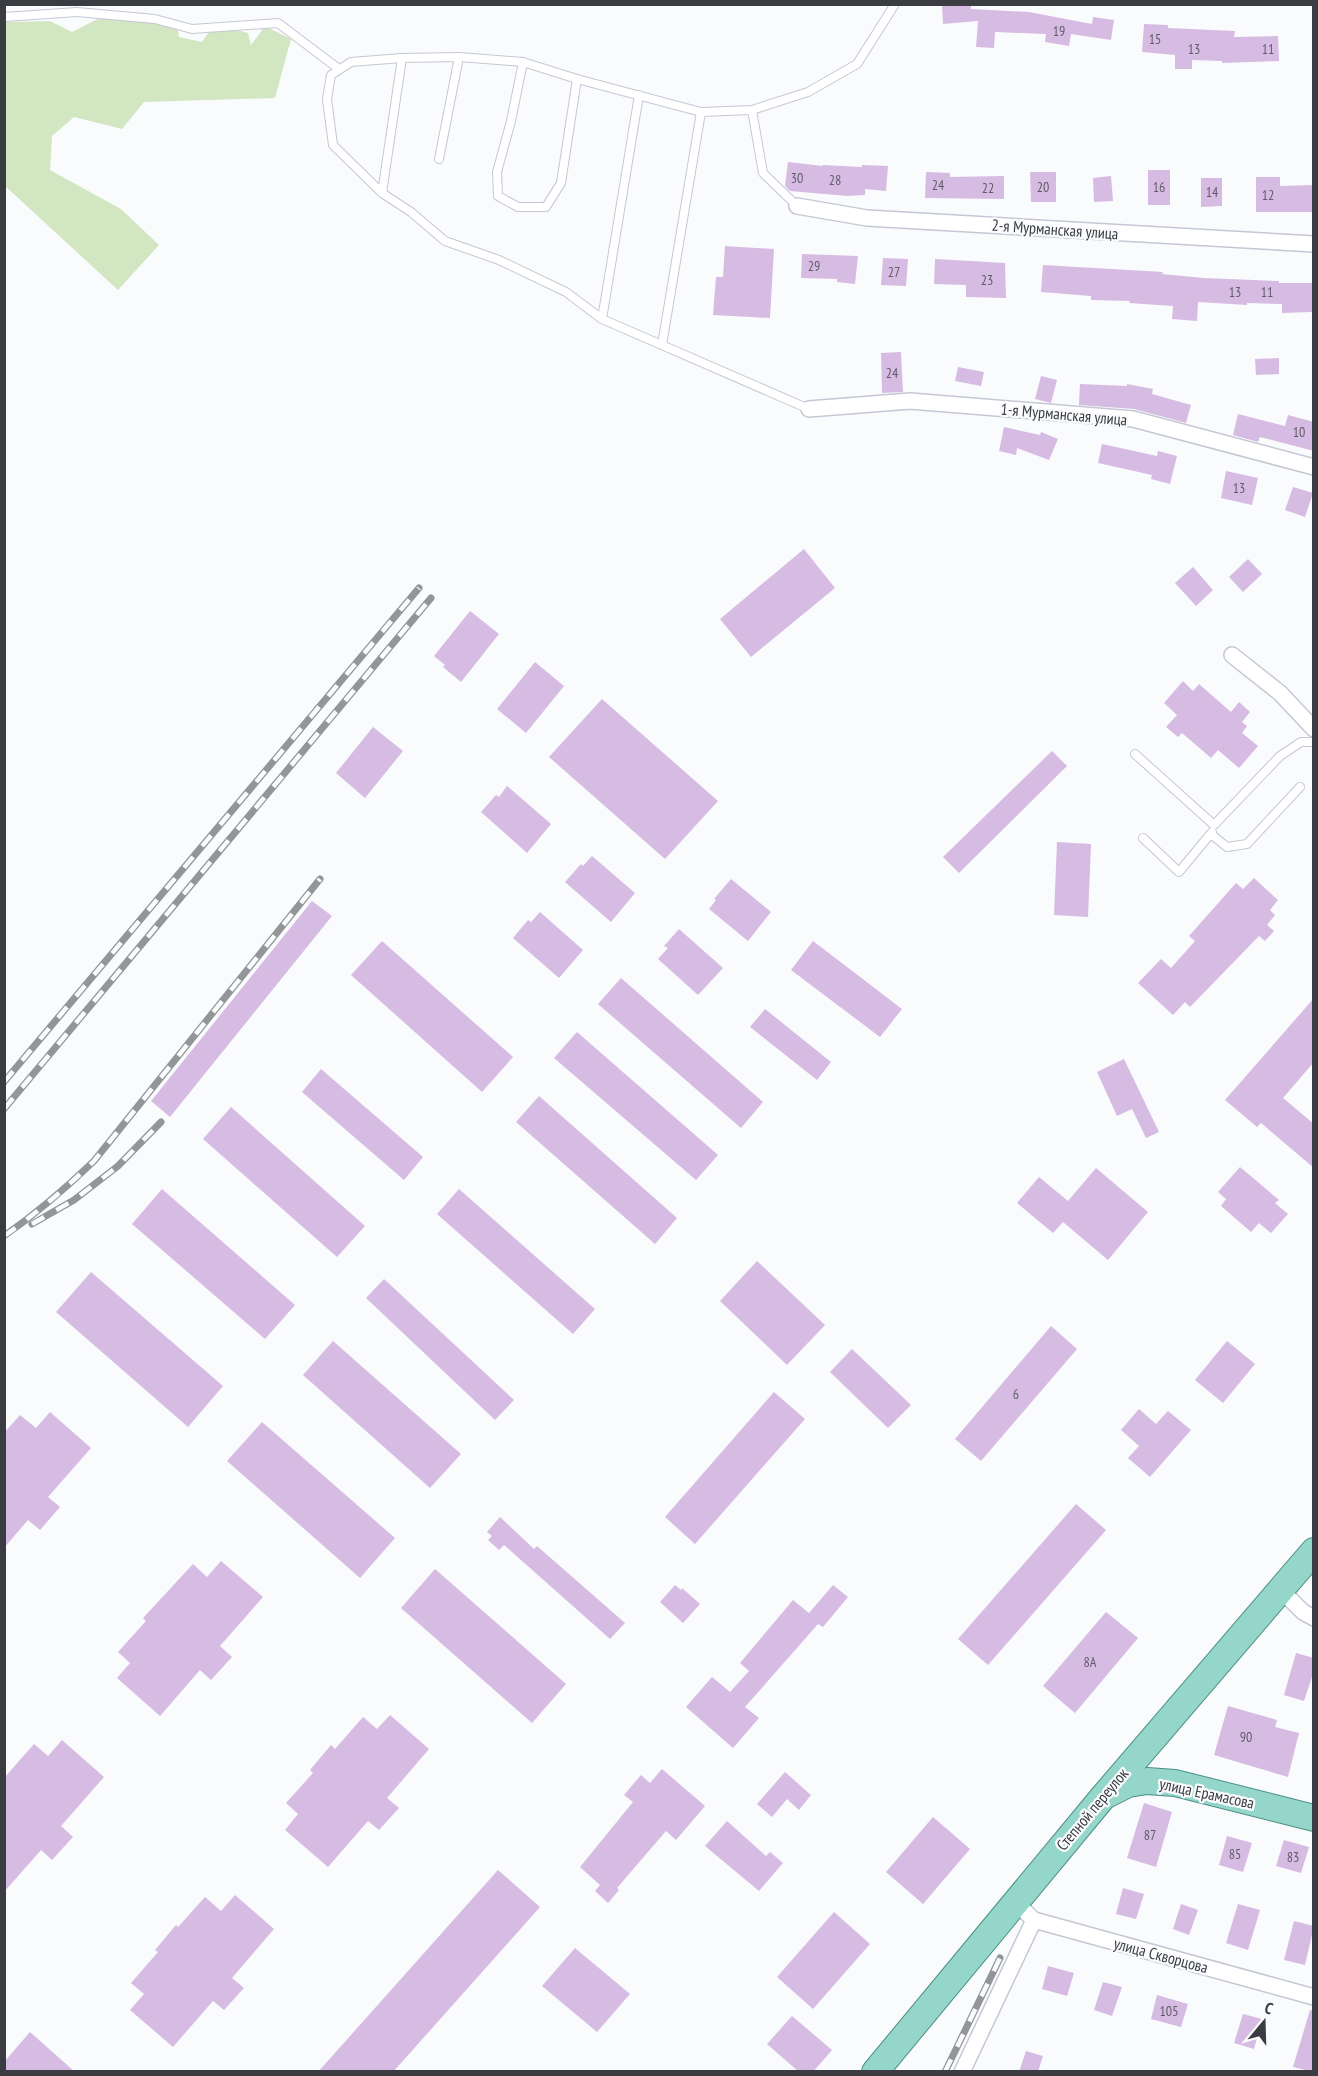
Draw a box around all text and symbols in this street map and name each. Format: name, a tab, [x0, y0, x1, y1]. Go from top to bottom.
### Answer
house number: 19	[1053, 22, 1065, 40]
house number: 15	[1149, 30, 1161, 48]
house number: 13	[1188, 40, 1200, 58]
house number: 11	[1262, 40, 1274, 58]
house number: 30	[791, 169, 803, 187]
house number: 28	[829, 171, 841, 189]
house number: 24	[932, 176, 945, 194]
house number: 20	[1037, 178, 1049, 196]
house number: 16	[1153, 178, 1165, 196]
house number: 22	[982, 179, 994, 197]
house number: 14	[1206, 183, 1219, 201]
house number: 12	[1262, 186, 1274, 204]
street label: 2-я Мурманская улица	[991, 215, 1119, 243]
house number: 29	[808, 257, 820, 275]
house number: 27	[888, 263, 900, 281]
house number: 23	[981, 271, 993, 289]
house number: 13	[1229, 283, 1241, 301]
house number: 11	[1261, 283, 1273, 301]
house number: 24	[886, 364, 899, 382]
street label: 1-я Мурманская улица	[1000, 399, 1128, 429]
house number: 10	[1293, 423, 1305, 441]
house number: 13	[1233, 479, 1245, 497]
house number: 6	[1013, 1385, 1019, 1403]
house number: 8А	[1084, 1653, 1097, 1671]
house number: 90	[1240, 1728, 1252, 1746]
street label: Степной переулок	[1052, 1763, 1133, 1854]
street label: улица Ерамасова	[1158, 1773, 1256, 1813]
house number: 87	[1144, 1826, 1156, 1844]
house number: 85	[1229, 1845, 1241, 1863]
house number: 83	[1287, 1848, 1299, 1866]
street label: улица Скворцова	[1112, 1933, 1210, 1977]
north arrow	[1234, 1992, 1294, 2052]
text: С	[1262, 1997, 1276, 2019]
house number: 105	[1160, 2002, 1178, 2020]

